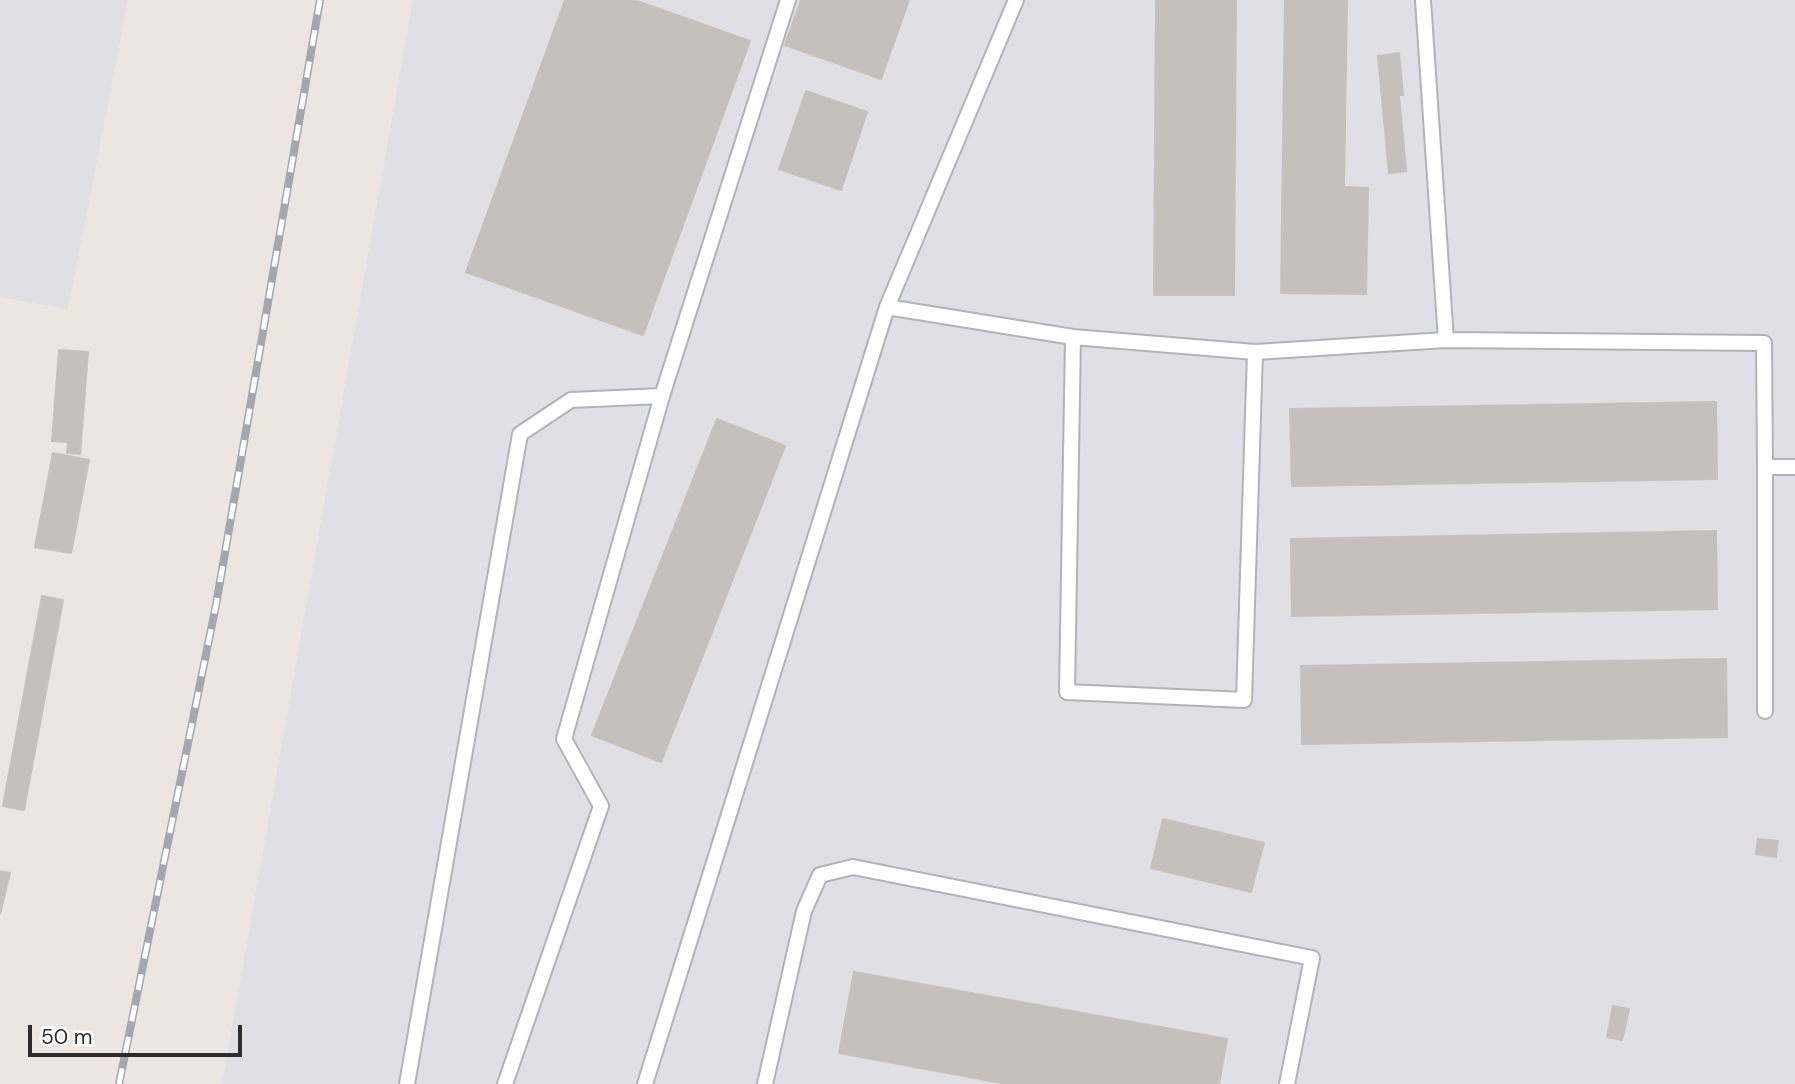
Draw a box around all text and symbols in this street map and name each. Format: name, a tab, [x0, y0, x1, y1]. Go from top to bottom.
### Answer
scale bar	[32, 1010, 245, 1054]
text: 50 m	[41, 1023, 92, 1051]

